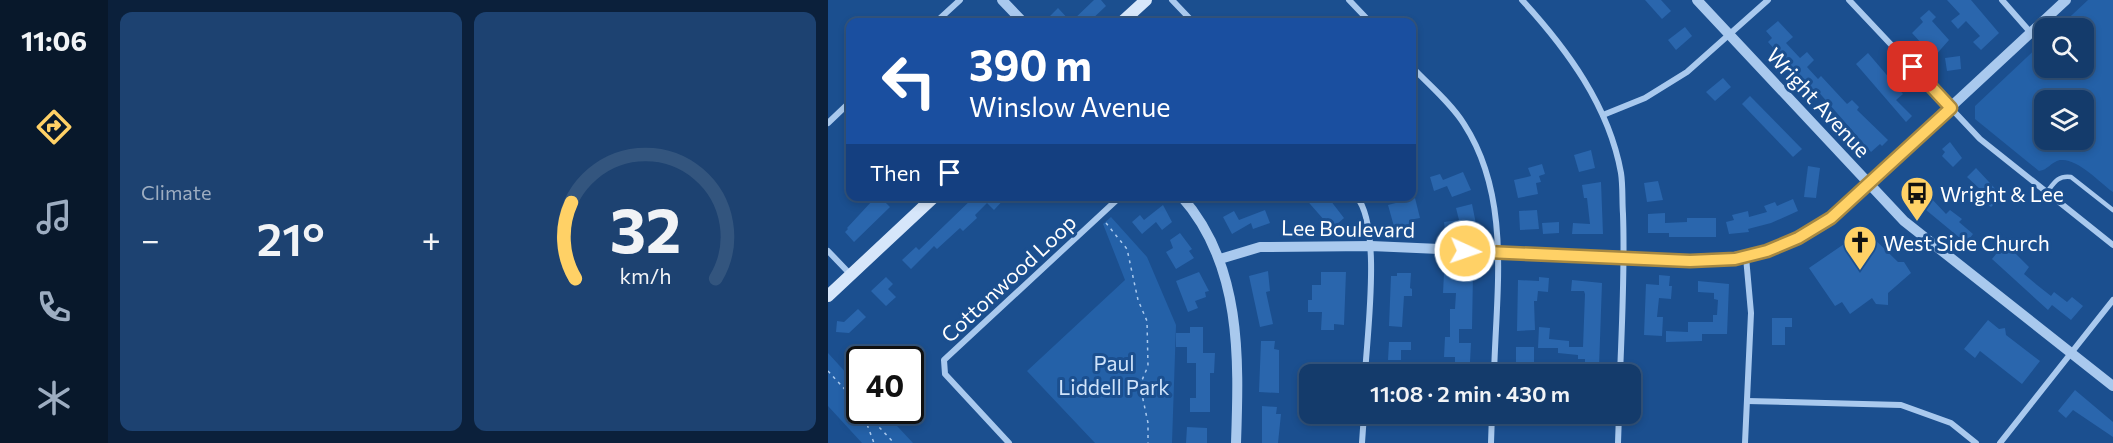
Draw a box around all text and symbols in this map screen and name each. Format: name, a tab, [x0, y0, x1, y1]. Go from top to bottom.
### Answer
map controls	[2034, 18, 2094, 150]
button: search	[2034, 18, 2094, 78]
text: 11:06	[21, 24, 87, 57]
text: 390 m	[969, 38, 1092, 90]
pin	[1887, 41, 1938, 92]
icon: left	[870, 42, 948, 120]
street label: Wright Avenue	[1762, 42, 1876, 162]
icon: arrive	[1896, 50, 1929, 83]
text: Winslow Avenue	[969, 90, 1171, 123]
button: layers	[2034, 90, 2094, 150]
icon: directions	[33, 106, 75, 148]
icon: arrive	[933, 156, 966, 189]
text: Then	[870, 159, 921, 186]
bus stop icon: Wright & Lee	[1899, 175, 1935, 222]
text: Climate	[141, 180, 211, 204]
place label: Wright & Lee	[1940, 181, 2064, 206]
text: 32	[609, 190, 681, 266]
icon: music	[33, 196, 75, 238]
street label: Cottonwood Loop	[935, 209, 1081, 347]
text: 21°	[257, 210, 325, 265]
street label: Lee Boulevard	[1281, 214, 1415, 242]
text: −	[141, 218, 160, 259]
text: +	[422, 218, 441, 259]
position arrow	[1433, 219, 1497, 283]
church icon: West Side Church	[1842, 224, 1878, 271]
place label: West Side Church	[1883, 230, 2050, 255]
text: km/h	[619, 262, 671, 288]
icon: phone	[33, 286, 75, 328]
speed limit sign: 40	[846, 346, 924, 424]
park label: Paul Liddell Park	[1058, 350, 1170, 399]
icon: climate	[33, 377, 75, 419]
text: 11:08 · 2 min · 430 m	[1370, 380, 1570, 407]

